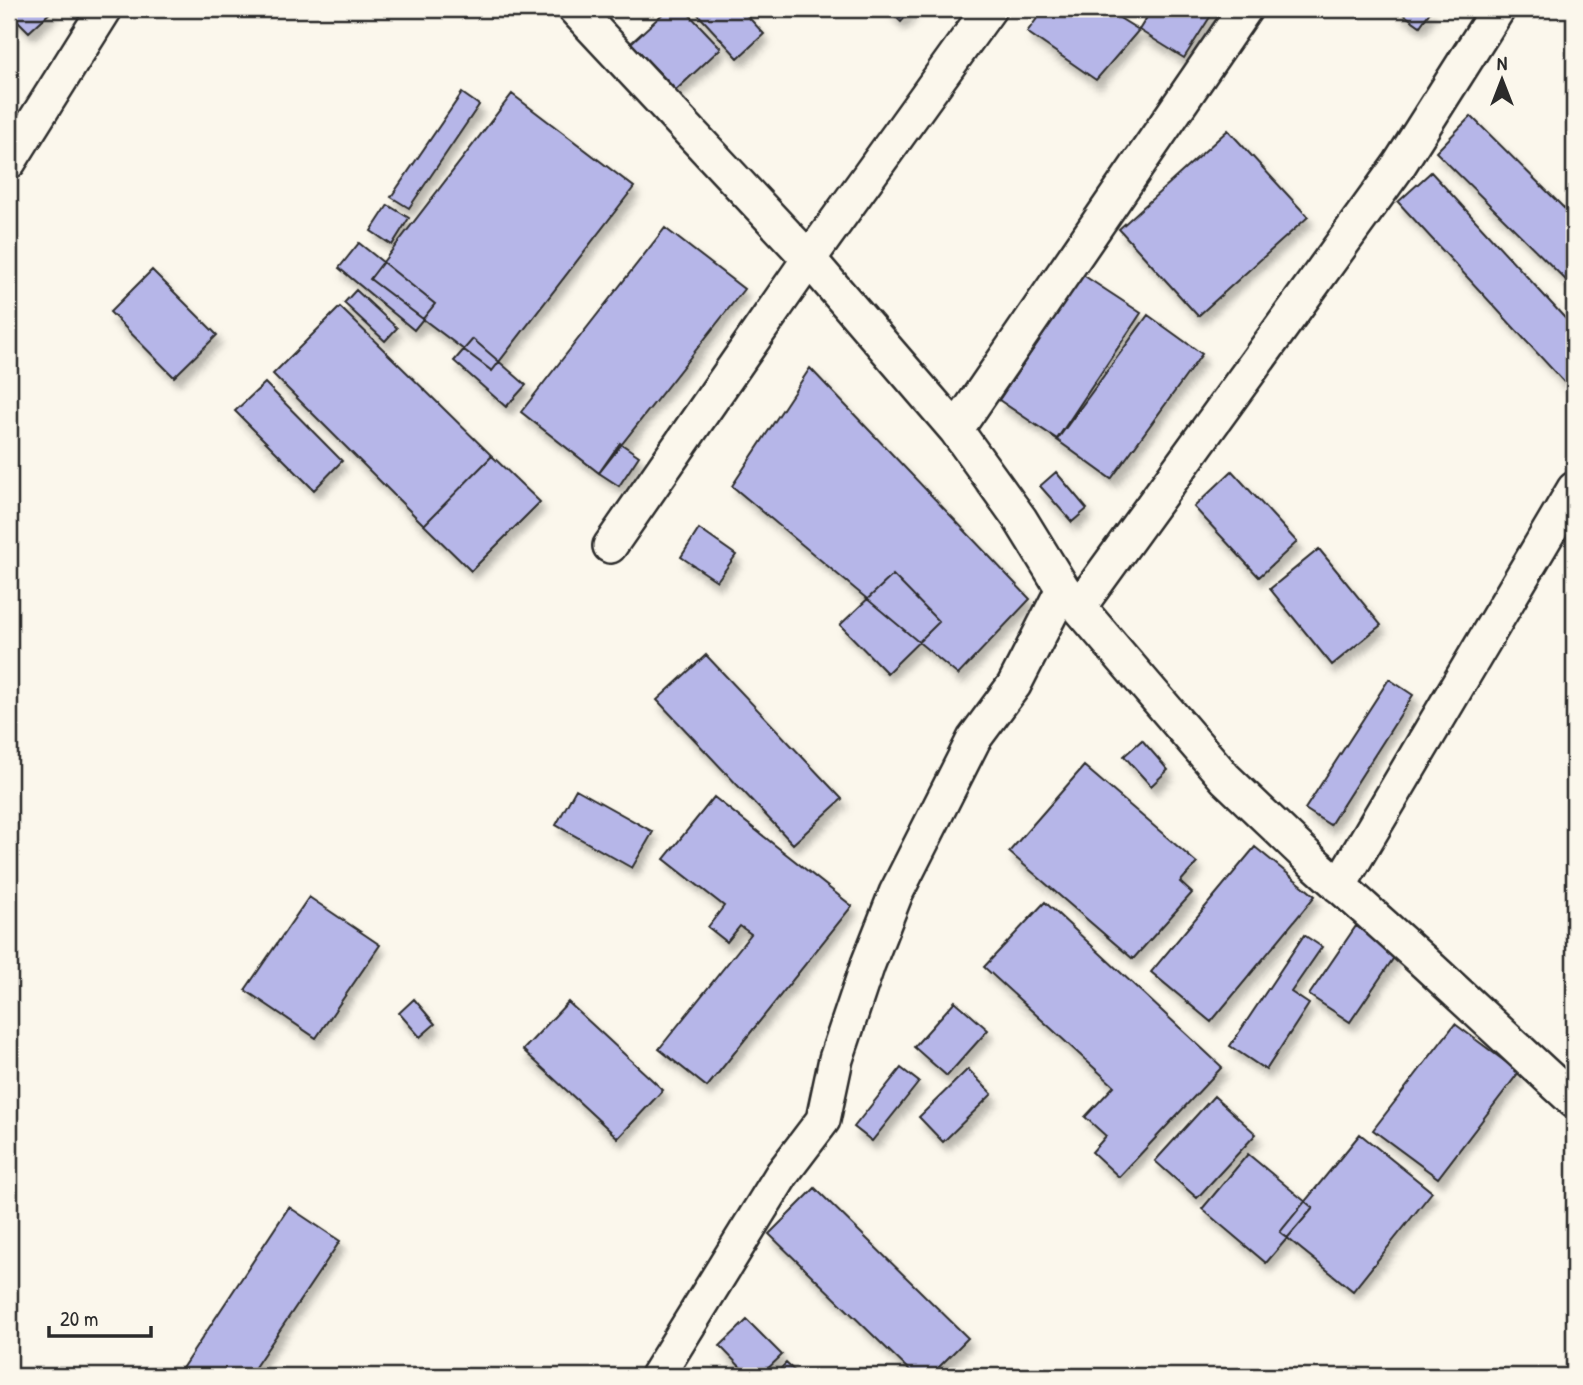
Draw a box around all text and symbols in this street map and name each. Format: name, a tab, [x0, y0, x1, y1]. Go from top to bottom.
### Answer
north arrow	[1468, 46, 1538, 116]
text: N	[1497, 50, 1507, 76]
scale bar	[49, 1294, 150, 1338]
text: 20 m	[60, 1304, 98, 1333]

